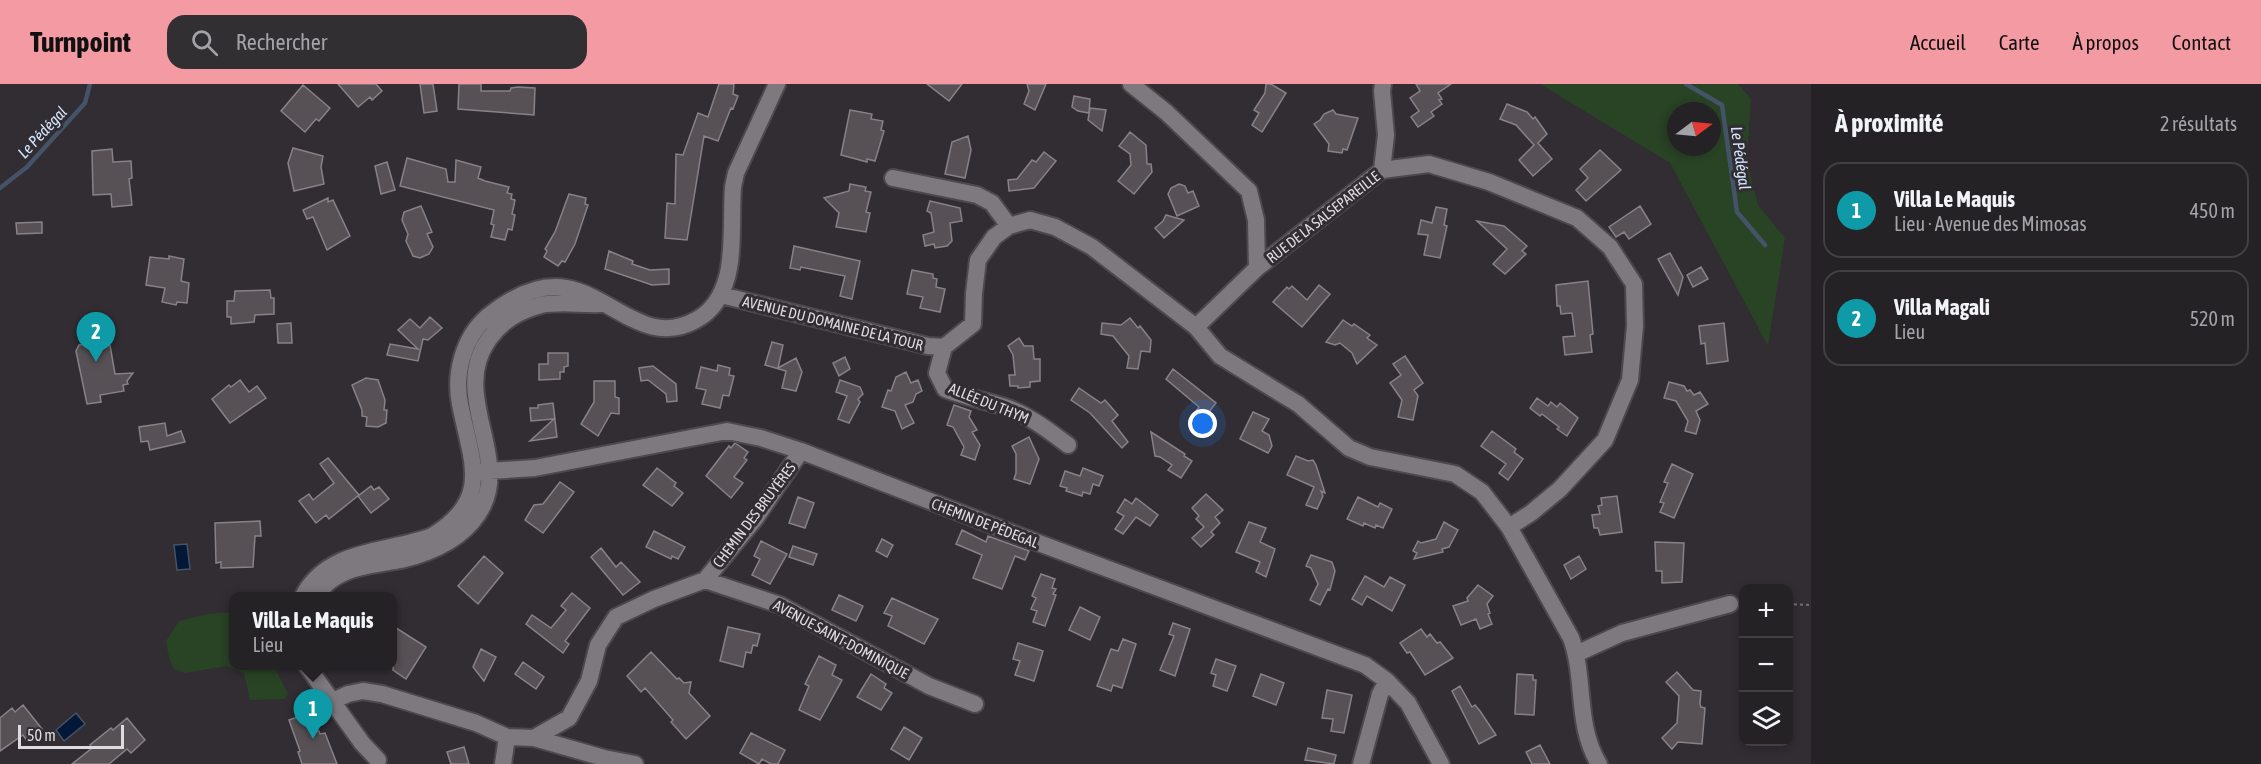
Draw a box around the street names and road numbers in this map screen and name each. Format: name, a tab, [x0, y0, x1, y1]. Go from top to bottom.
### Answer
street label: RUE DE LA SALSEPAREILLE	[1263, 167, 1383, 266]
street label: AVENUE DU DOMAINE DE LA TOUR	[741, 292, 925, 354]
street label: ALLÉE DU THYM	[946, 379, 1032, 427]
street label: CHEMIN DES BRUYÈRES	[709, 459, 799, 571]
street label: CHEMIN DE PÉDEGAL	[929, 495, 1041, 551]
street label: AVENUE SAINT-DOMINIQUE	[771, 596, 912, 682]

